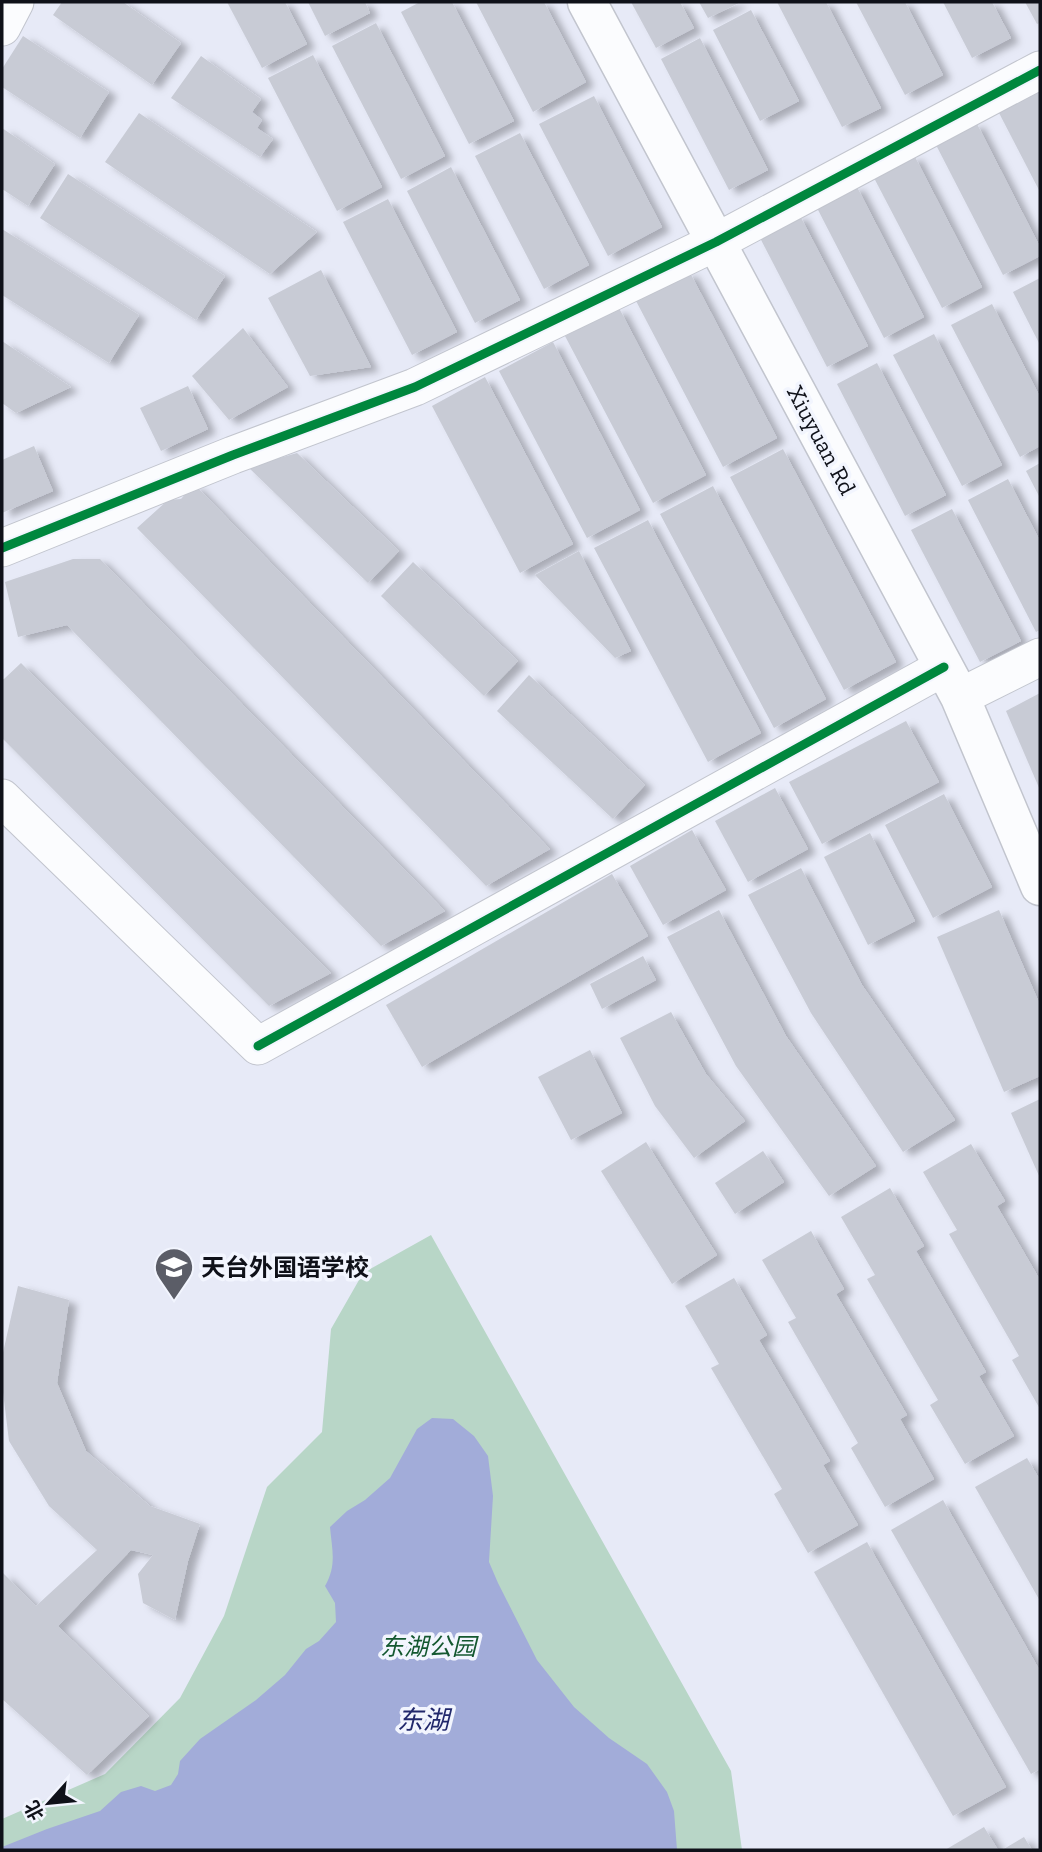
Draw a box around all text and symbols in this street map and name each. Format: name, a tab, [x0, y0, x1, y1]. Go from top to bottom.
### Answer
street label: Xiuyuan Rd	[781, 381, 863, 499]
school or university icon: 天台外国语学校	[153, 1246, 195, 1301]
place label: 天台外国语学校	[201, 1253, 369, 1282]
park label: 东湖公园	[380, 1632, 479, 1661]
water label: 东湖	[397, 1704, 453, 1736]
north arrow	[14, 1768, 84, 1838]
text: 北	[20, 1797, 49, 1824]

